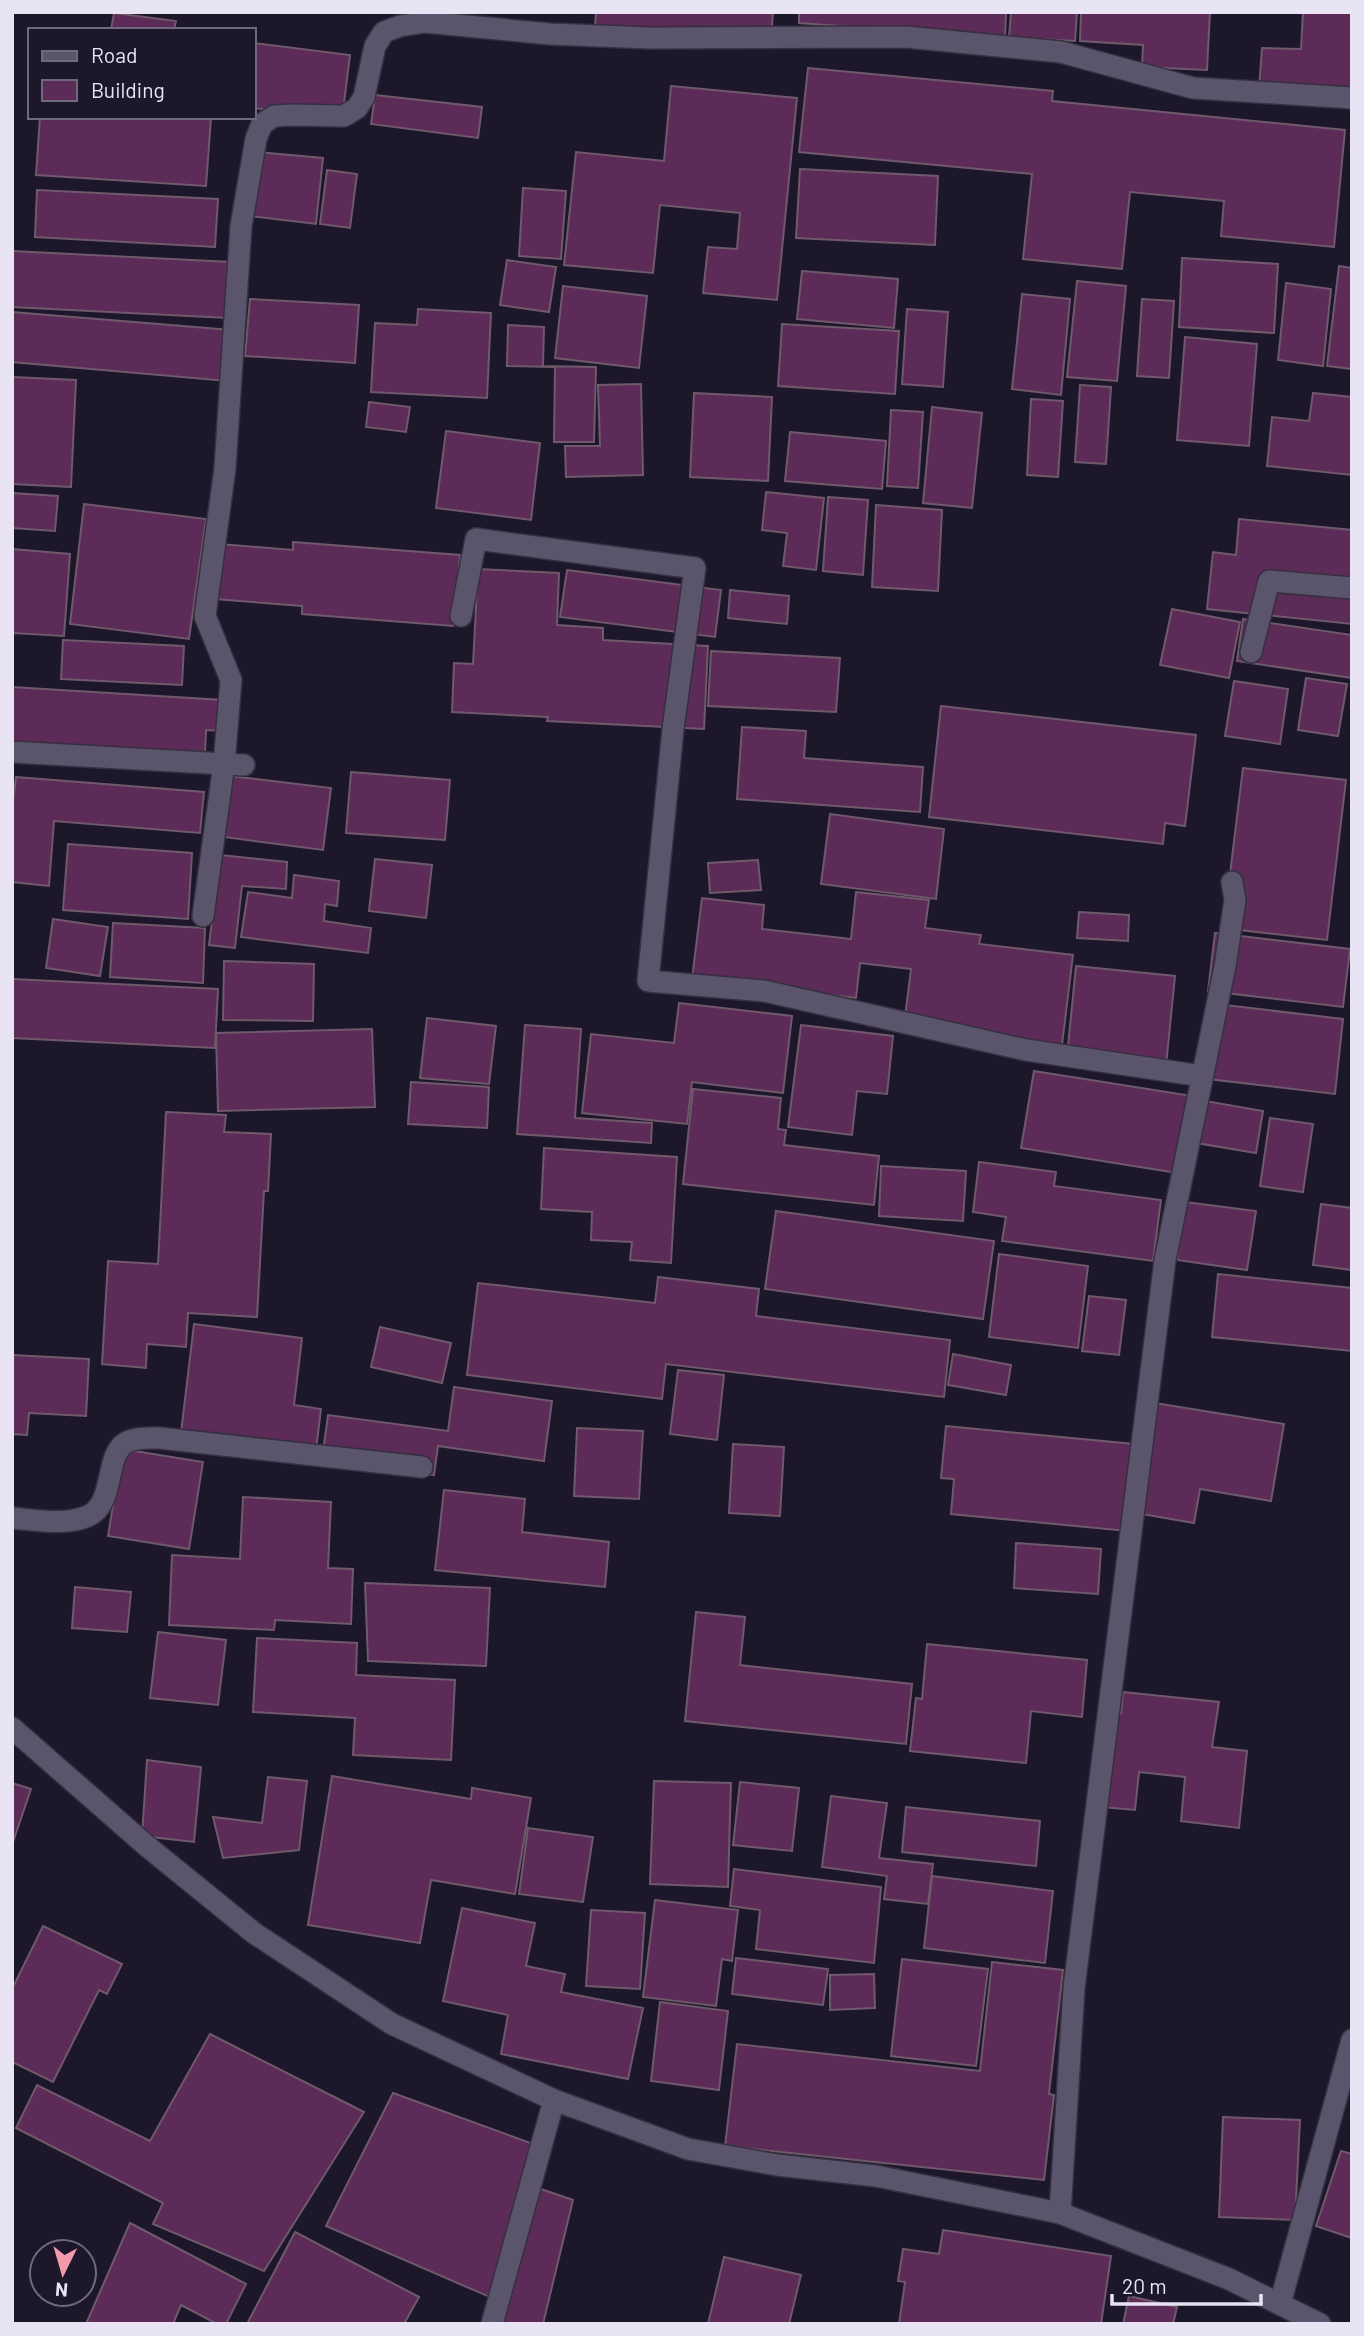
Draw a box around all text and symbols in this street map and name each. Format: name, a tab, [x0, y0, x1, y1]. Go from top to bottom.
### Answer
legend	[28, 28, 256, 119]
text: Road	[91, 42, 137, 67]
text: Building	[91, 77, 165, 102]
north arrow	[28, 2238, 98, 2308]
scale bar	[1112, 2262, 1261, 2306]
text: 20 m	[1122, 2273, 1167, 2298]
text: N	[54, 2278, 69, 2302]

